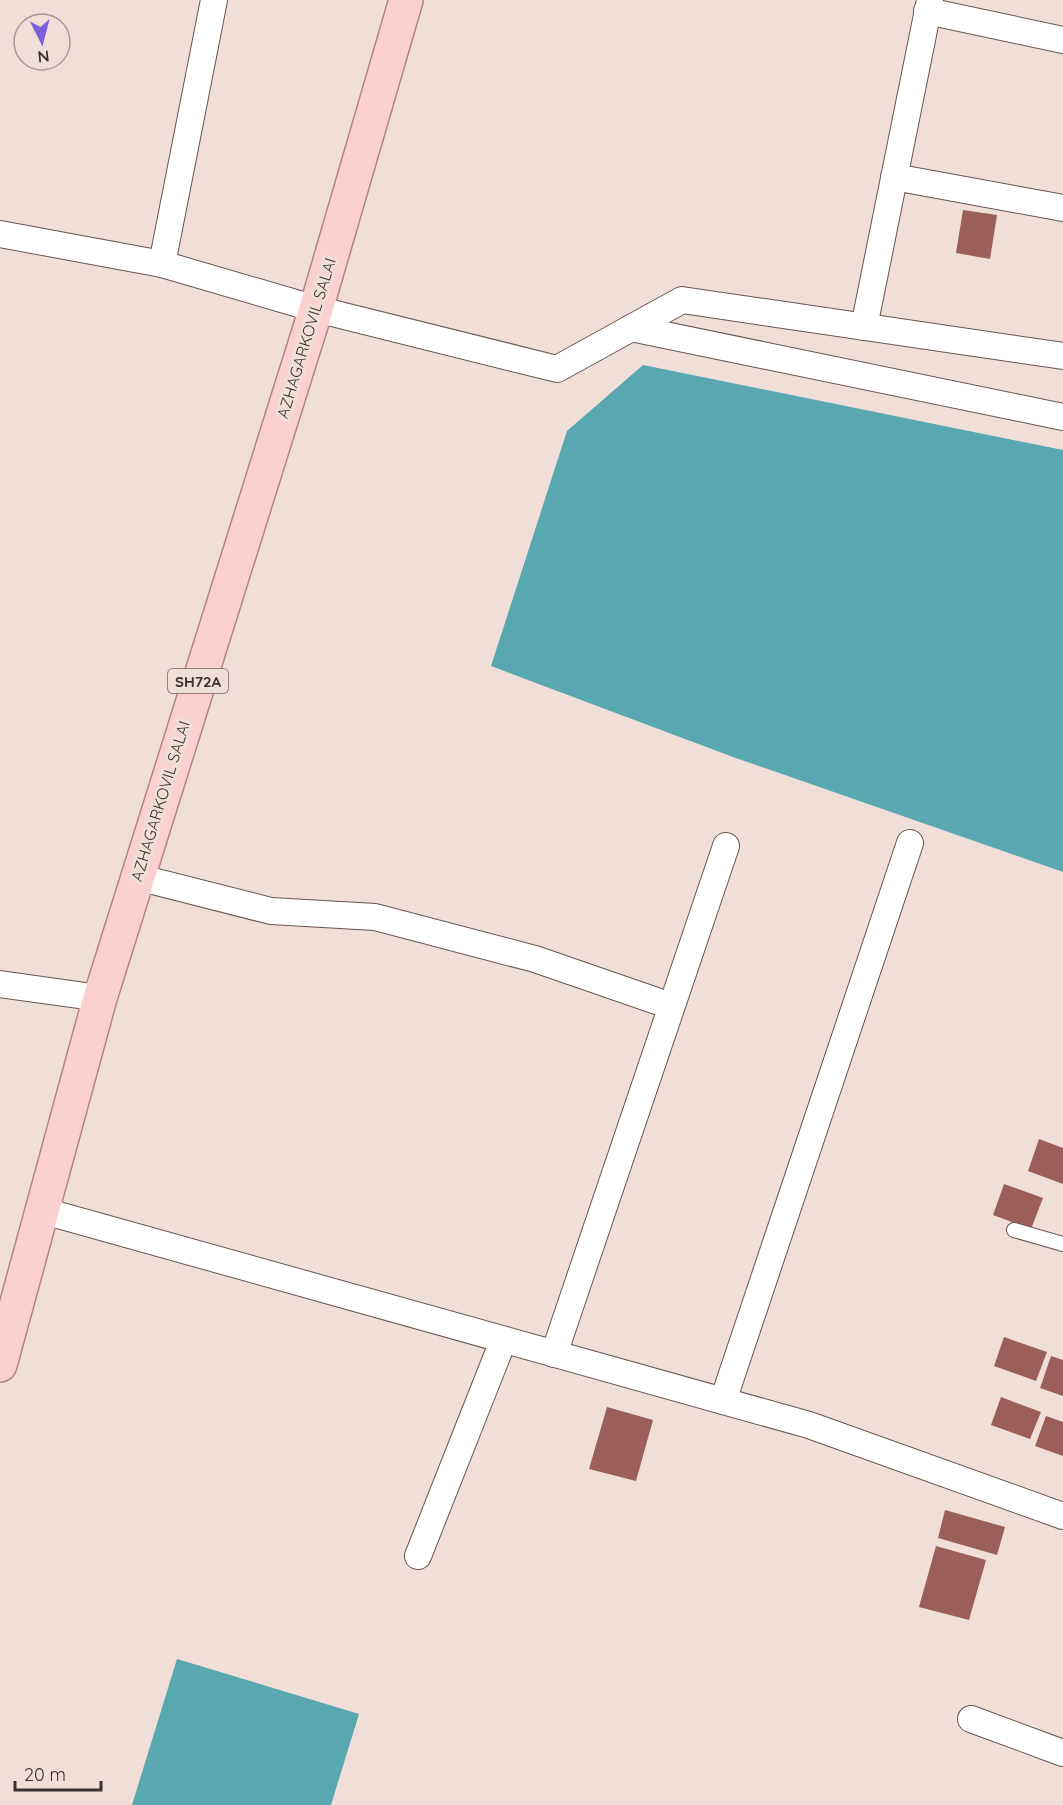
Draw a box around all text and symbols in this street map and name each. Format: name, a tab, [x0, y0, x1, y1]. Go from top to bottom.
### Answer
north arrow	[12, 12, 72, 72]
text: N	[37, 46, 50, 67]
street label: AZHAGARKOVIL SALAI	[272, 255, 340, 421]
road number: SH72A	[168, 669, 228, 693]
street label: AZHAGARKOVIL SALAI	[126, 718, 194, 884]
scale bar	[15, 1754, 100, 1792]
text: 20 m	[24, 1763, 66, 1786]

